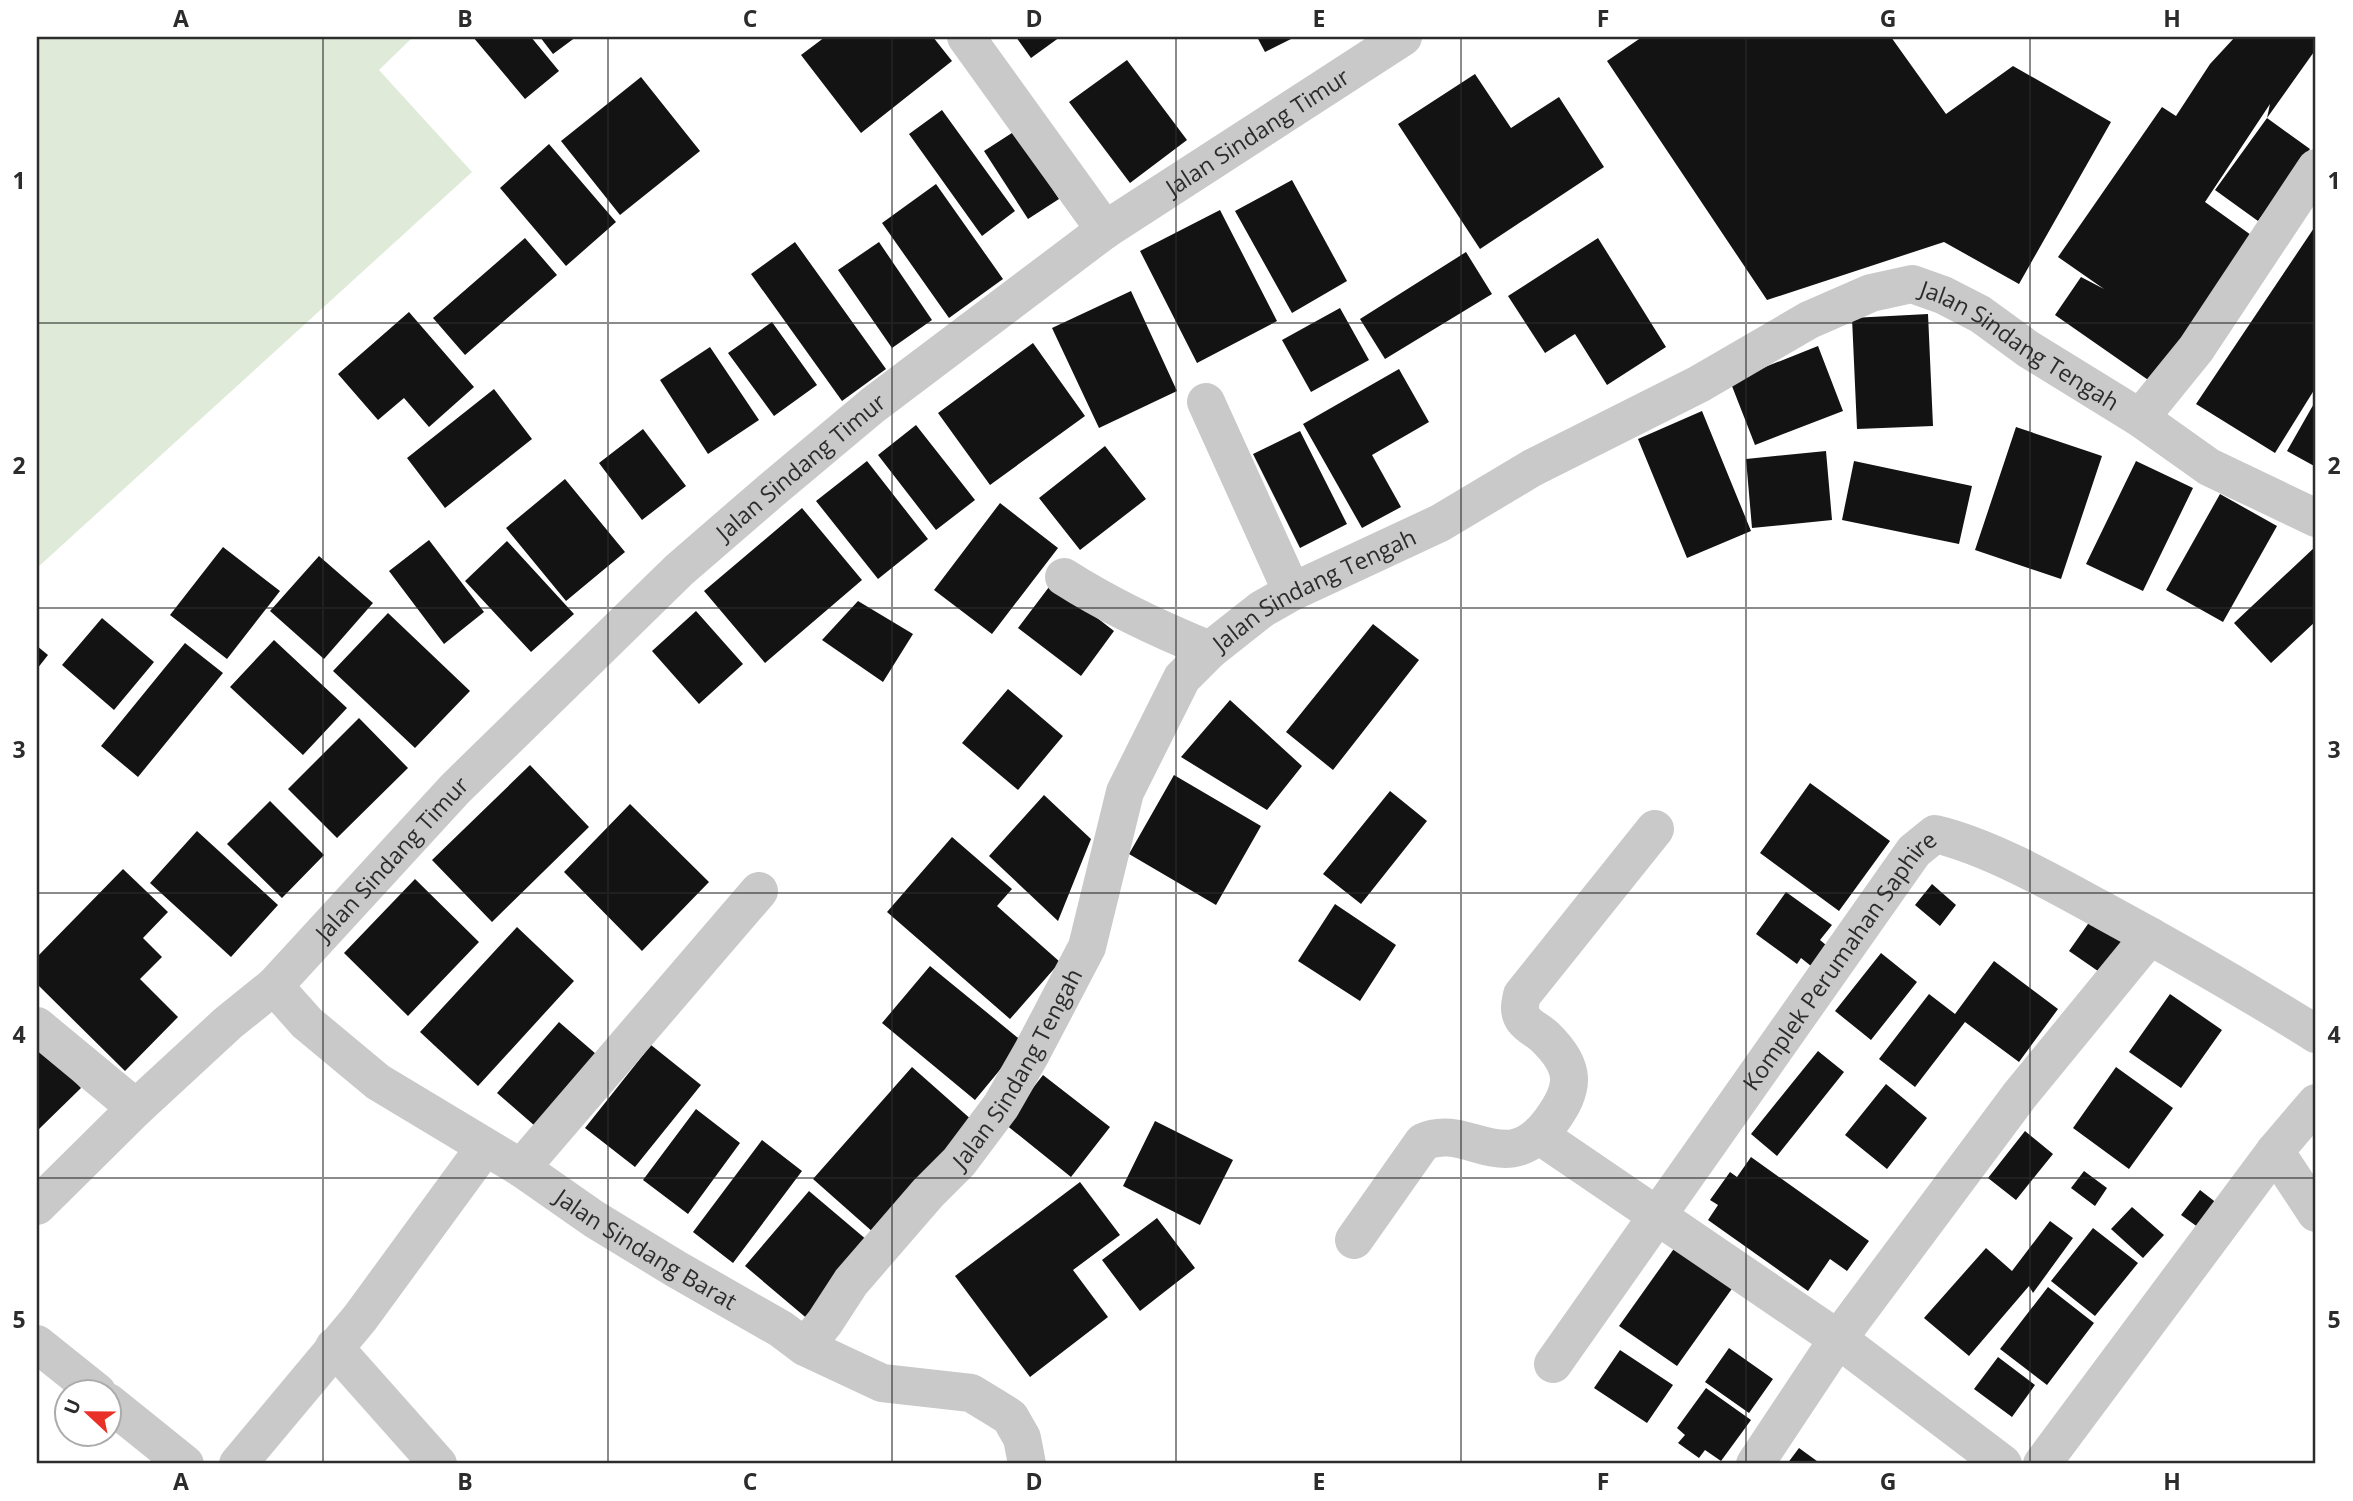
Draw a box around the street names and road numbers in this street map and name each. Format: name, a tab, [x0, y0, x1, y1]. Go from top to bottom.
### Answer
street label: Jalan Sindang Timur	[1157, 60, 1356, 204]
street label: Jalan Sindang Tengah	[1914, 272, 2126, 418]
street label: Jalan Sindang Timur	[707, 385, 892, 549]
street label: Jalan Sindang Tengah	[1204, 520, 1421, 660]
street label: Jalan Sindang Timur	[306, 769, 475, 949]
street label: Komplek Perumahan Saphire	[1735, 823, 1943, 1096]
street label: Jalan Sindang Tengah	[944, 962, 1089, 1177]
street label: Jalan Sindang Barat	[547, 1180, 743, 1317]

